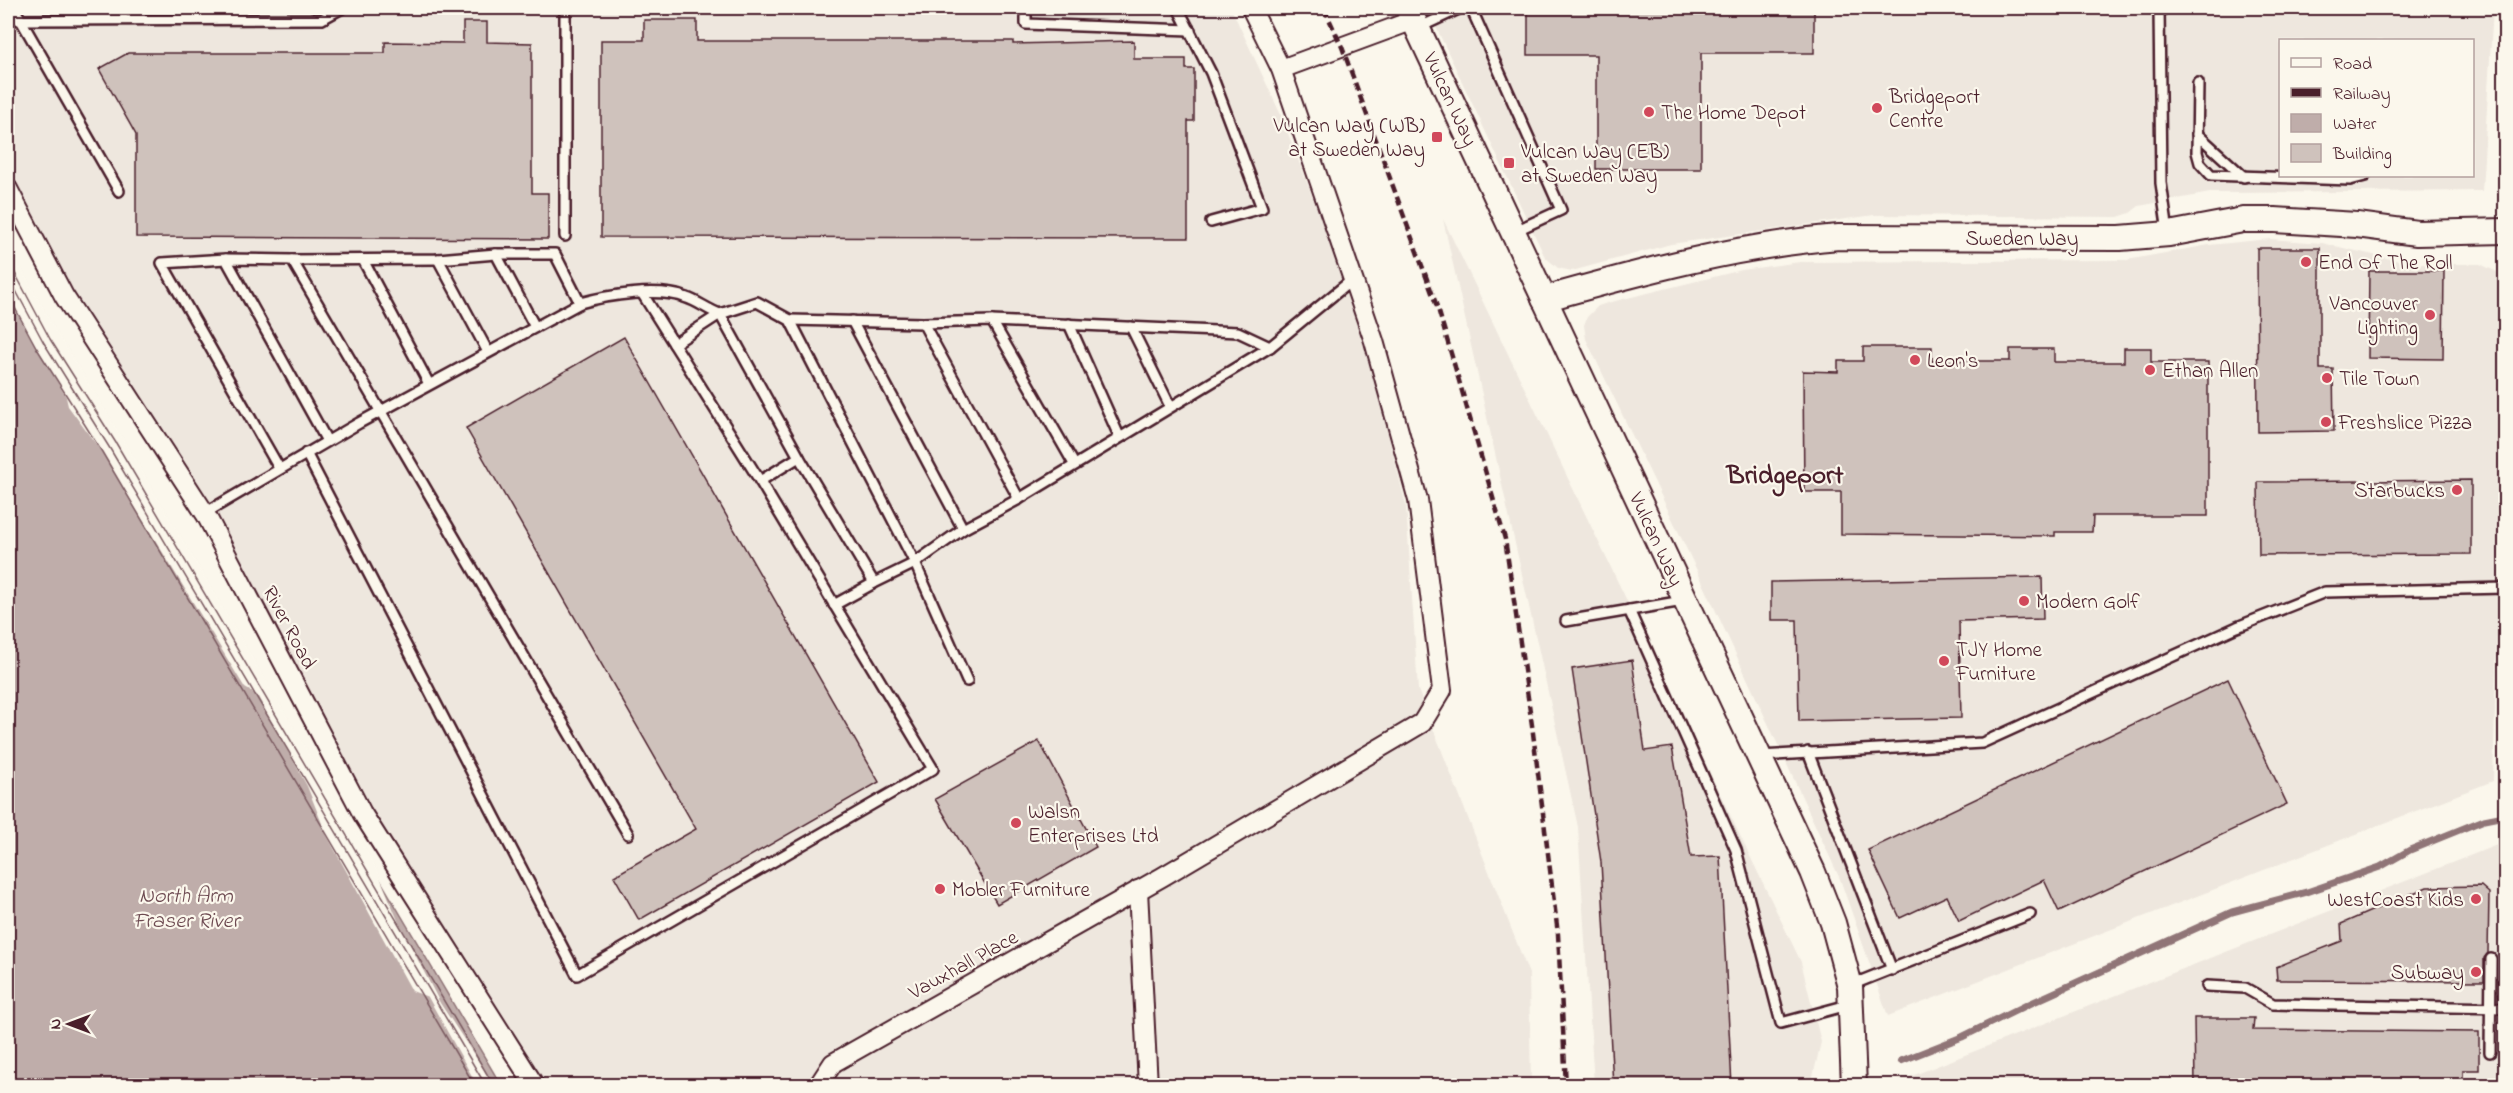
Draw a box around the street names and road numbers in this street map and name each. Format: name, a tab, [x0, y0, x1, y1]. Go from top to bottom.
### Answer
street label: Vulcan Way	[1412, 47, 1484, 153]
street label: Sweden Way	[1966, 225, 2078, 257]
street label: Vulcan Way	[1618, 487, 1690, 593]
street label: River Road	[254, 581, 323, 675]
street label: Vauxhall Place	[903, 923, 1025, 1009]

